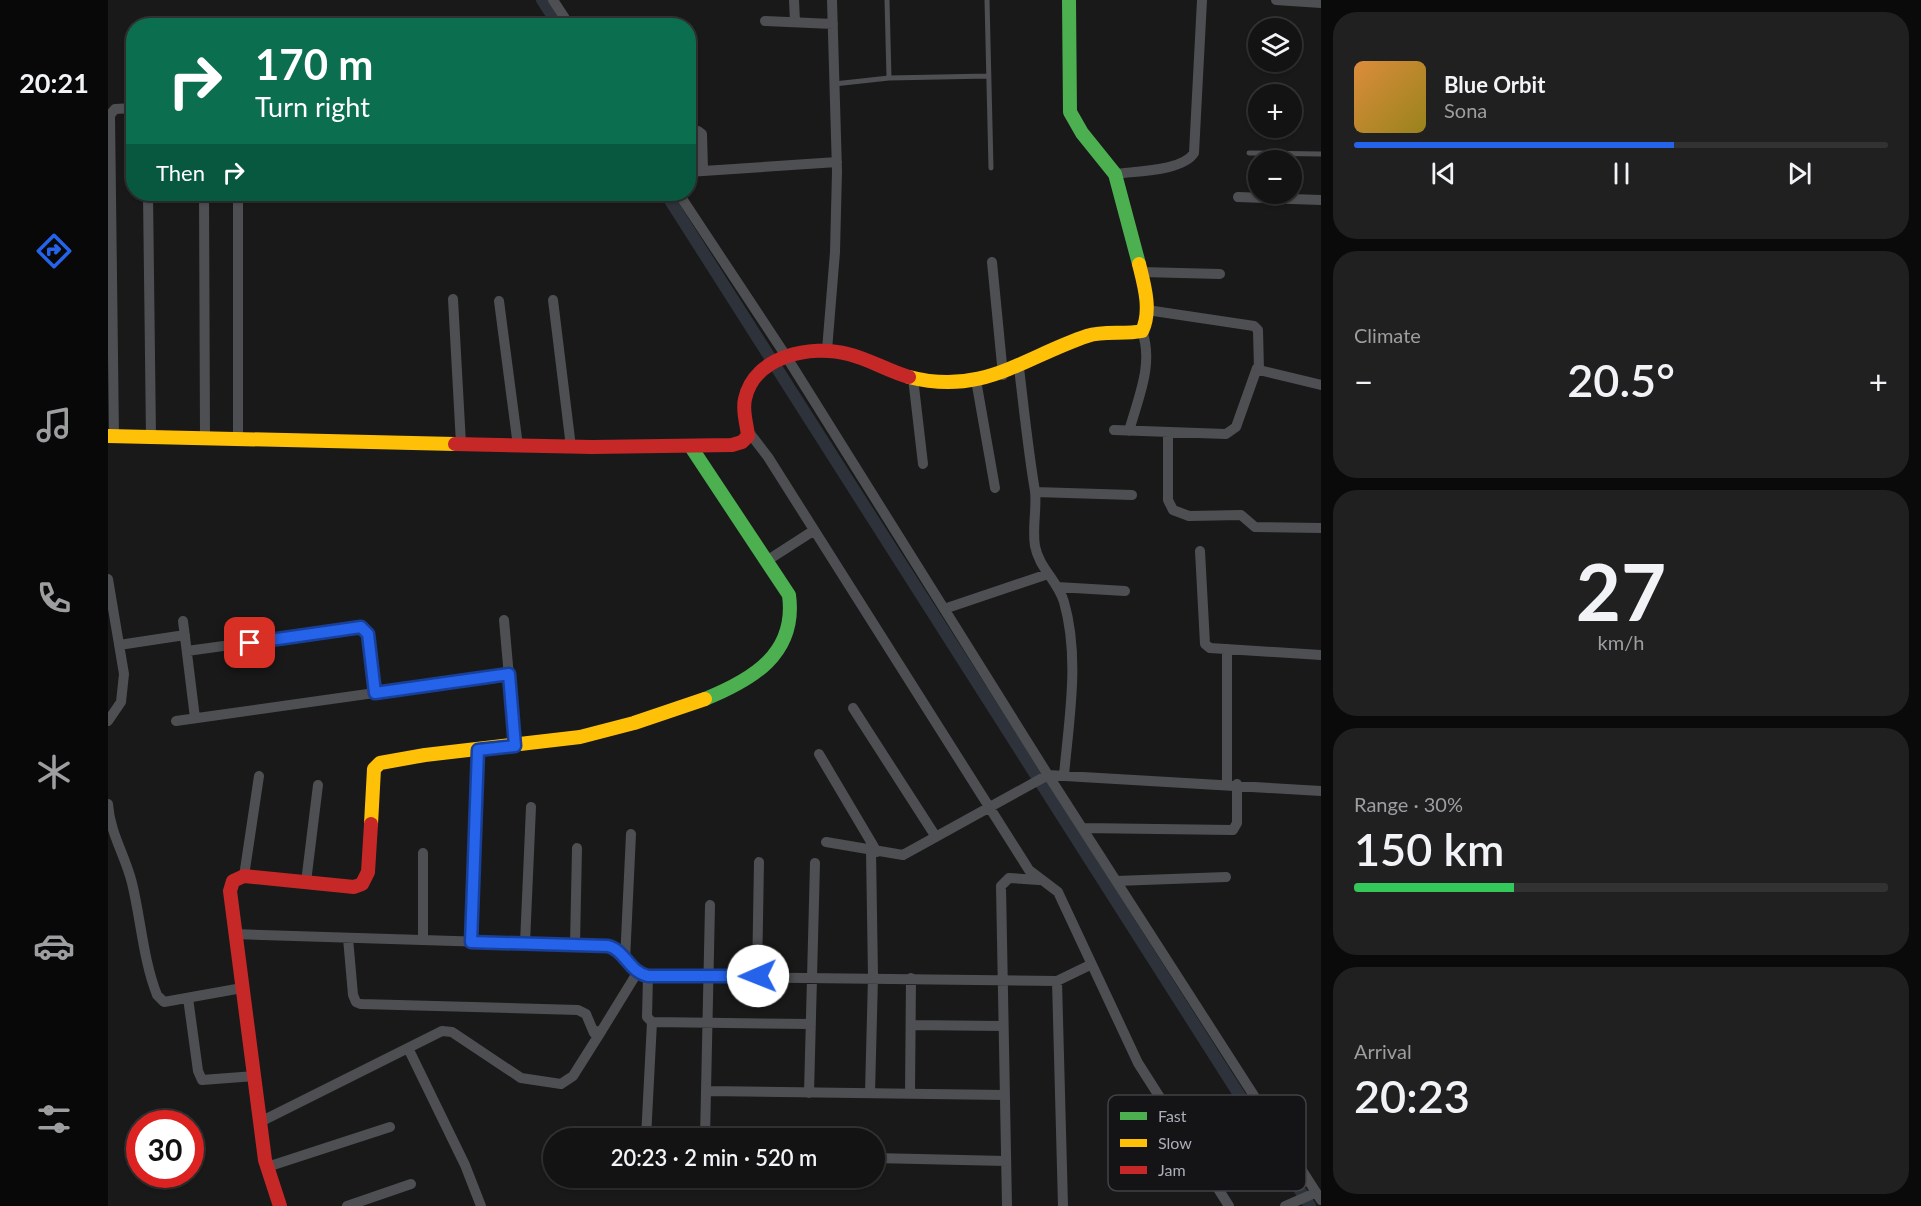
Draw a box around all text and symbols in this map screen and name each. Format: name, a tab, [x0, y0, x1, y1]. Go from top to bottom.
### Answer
map controls	[1248, 18, 1302, 204]
button: layers	[1248, 18, 1302, 72]
text: 170 m	[255, 39, 373, 89]
icon: right	[156, 42, 234, 120]
text: 20:21	[19, 66, 89, 99]
text: Blue Orbit	[1444, 71, 1545, 98]
button: +	[1248, 84, 1302, 138]
text: Turn right	[255, 90, 370, 123]
text: Sona	[1444, 98, 1487, 122]
button: −	[1248, 150, 1302, 204]
icon: right	[217, 156, 250, 189]
icon: previous	[1427, 157, 1460, 190]
icon: pause	[1605, 157, 1638, 190]
icon: next	[1783, 157, 1816, 190]
text: Then	[156, 159, 205, 186]
icon: directions	[33, 230, 75, 272]
text: Climate	[1354, 323, 1421, 347]
text: 20.5°	[1567, 353, 1675, 407]
text: −	[1354, 361, 1373, 401]
text: +	[1869, 361, 1888, 401]
icon: music	[33, 404, 75, 446]
text: 27	[1576, 544, 1666, 638]
icon: phone	[33, 577, 75, 619]
pin	[224, 617, 275, 668]
icon: arrive	[233, 626, 266, 659]
text: km/h	[1598, 630, 1644, 654]
icon: climate	[33, 751, 75, 793]
text: Range · 30%	[1354, 792, 1463, 816]
text: 150 km	[1354, 822, 1504, 876]
icon: car	[33, 925, 75, 967]
position arrow	[726, 944, 790, 1008]
text: Arrival	[1354, 1039, 1412, 1063]
text: 20:23	[1354, 1069, 1470, 1123]
legend	[1108, 1095, 1306, 1191]
icon: filters	[33, 1098, 75, 1140]
text: Fast	[1158, 1106, 1187, 1125]
speed limit sign: 30	[126, 1110, 204, 1188]
text: Slow	[1158, 1133, 1192, 1152]
text: 20:23 · 2 min · 520 m	[611, 1144, 817, 1171]
text: Jam	[1158, 1160, 1186, 1179]

